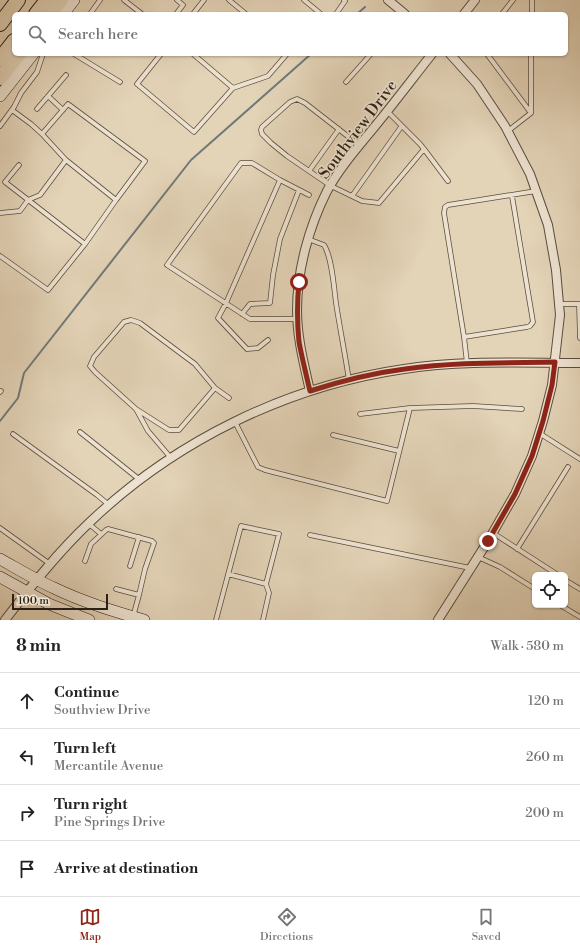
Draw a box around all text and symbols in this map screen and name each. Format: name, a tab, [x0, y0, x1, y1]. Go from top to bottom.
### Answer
search box	[12, 12, 568, 56]
icon: search	[26, 23, 48, 45]
text: Search here	[58, 25, 138, 44]
street label: Southview Drive	[314, 76, 402, 183]
route start	[290, 273, 308, 291]
route end	[479, 532, 497, 550]
map controls	[532, 572, 568, 608]
button: locate	[532, 572, 568, 608]
scale bar	[12, 592, 108, 611]
text: 100 m	[18, 594, 49, 608]
text: 8 min	[16, 635, 61, 657]
text: Walk · 580 m	[490, 638, 564, 654]
text: Continue	[54, 683, 119, 702]
icon: ahead	[16, 690, 38, 712]
text: 120 m	[528, 693, 564, 709]
text: Southview Drive	[54, 702, 151, 718]
text: Turn left	[54, 739, 116, 758]
icon: left	[16, 746, 38, 768]
text: 260 m	[526, 749, 564, 765]
text: Mercantile Avenue	[54, 758, 163, 774]
text: Turn right	[54, 795, 128, 814]
icon: right	[16, 802, 38, 824]
text: 200 m	[525, 805, 564, 821]
text: Pine Springs Drive	[54, 814, 165, 830]
icon: arrive	[16, 858, 38, 880]
text: Arrive at destination	[54, 859, 198, 878]
tab: Map	[79, 906, 101, 944]
tab: Directions	[260, 906, 313, 944]
tab: Saved	[472, 906, 501, 944]

